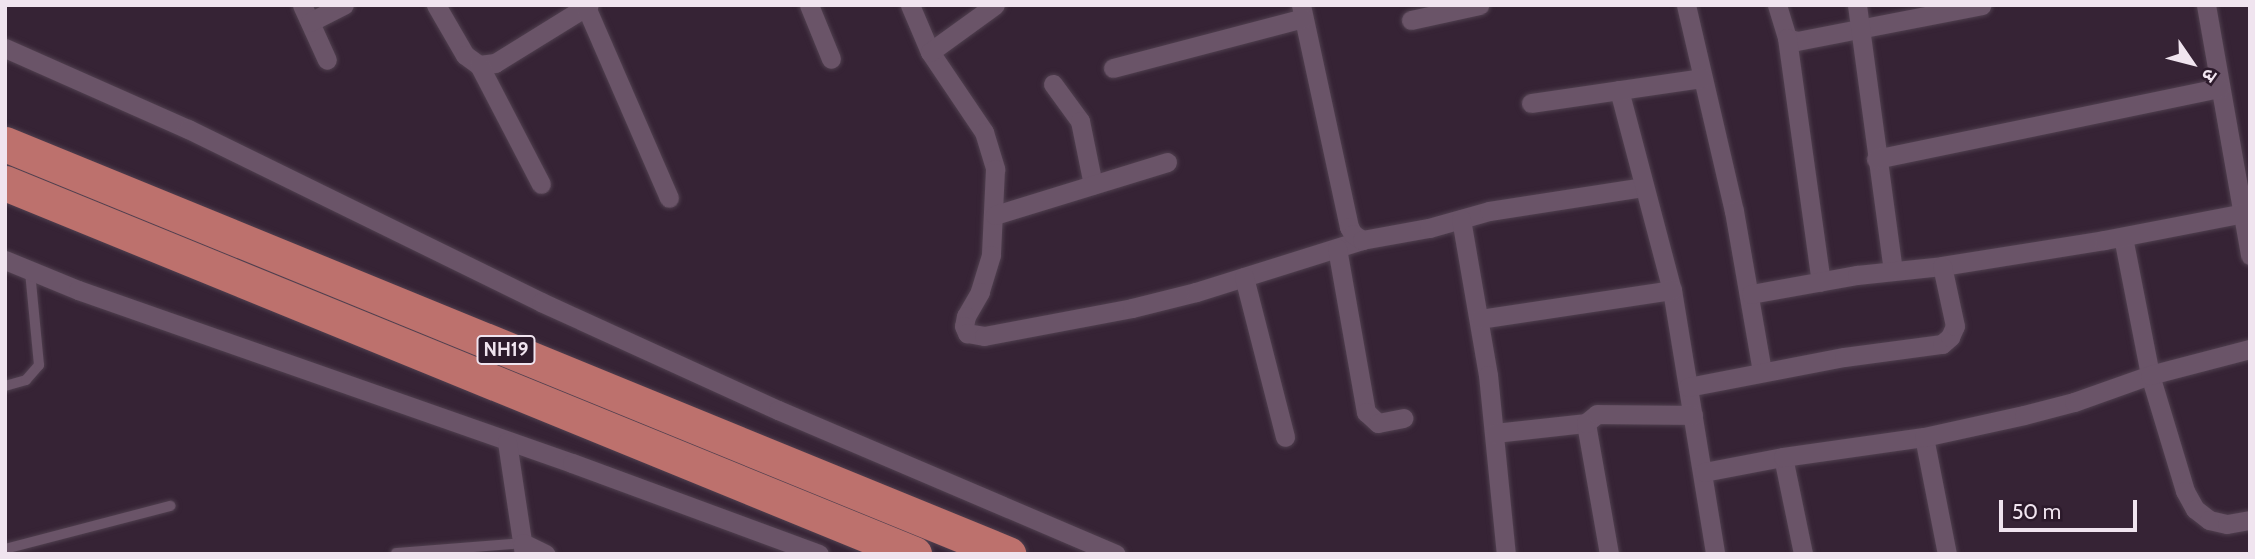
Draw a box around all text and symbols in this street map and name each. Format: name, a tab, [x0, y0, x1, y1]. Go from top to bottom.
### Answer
north arrow	[2157, 28, 2227, 98]
text: उ	[2197, 64, 2222, 86]
road number: NH19	[476, 334, 536, 366]
scale bar	[2003, 486, 2141, 530]
text: 50 m	[2012, 499, 2061, 524]

